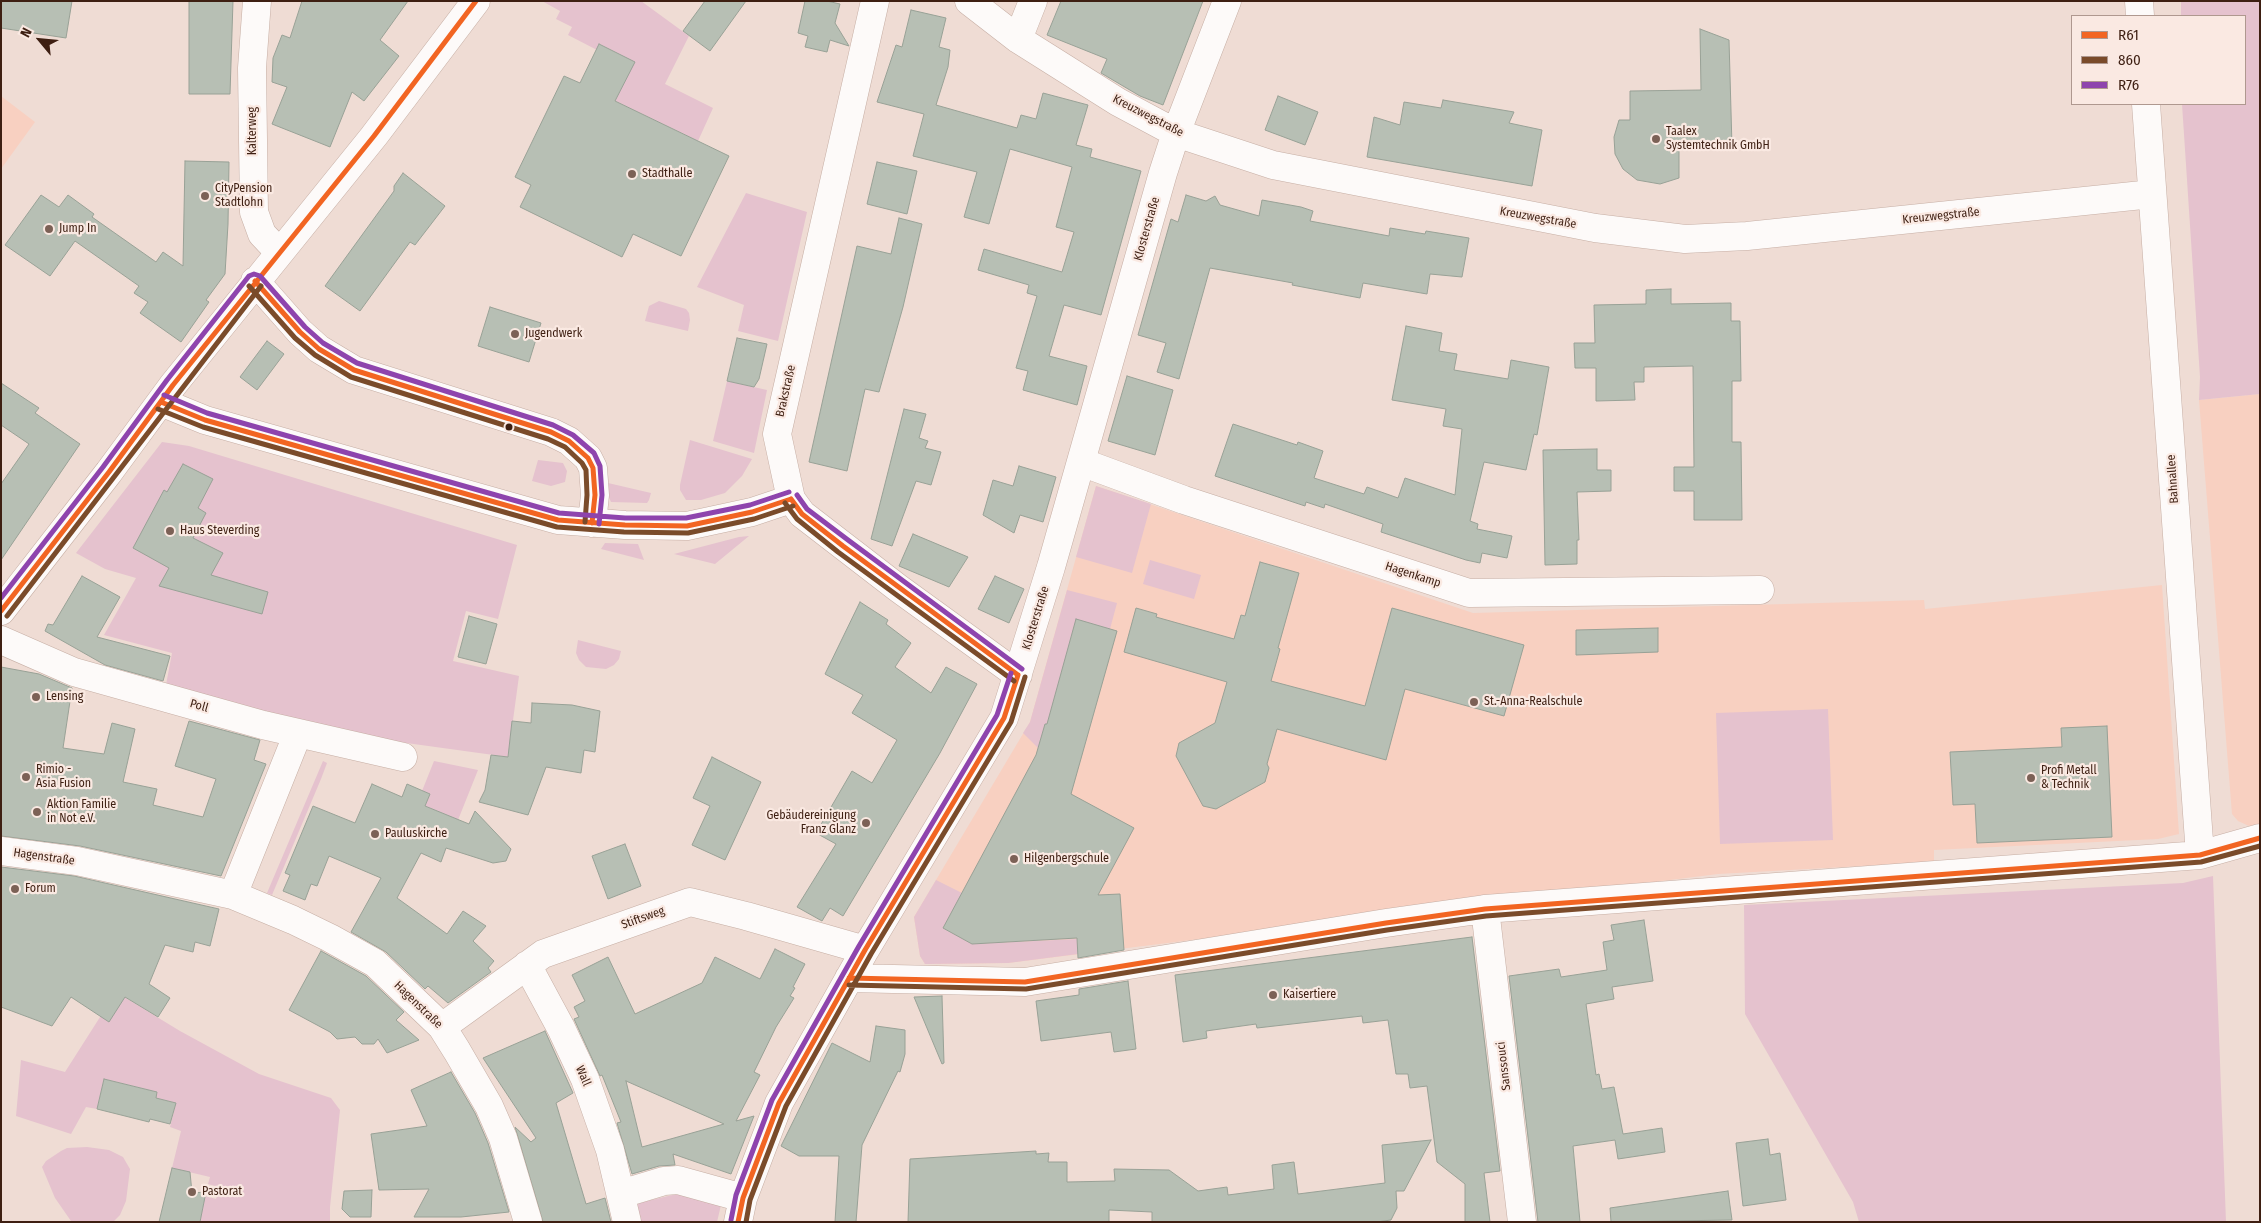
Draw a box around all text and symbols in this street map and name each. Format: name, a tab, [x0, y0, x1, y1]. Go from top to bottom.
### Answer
north arrow	[15, 15, 65, 65]
legend	[2071, 15, 2246, 105]
text: N	[17, 25, 36, 40]
text: R61	[2118, 26, 2139, 44]
text: 860	[2118, 51, 2141, 69]
text: R76	[2118, 76, 2139, 94]
street label: Kreuzwegstraße	[1110, 92, 1186, 140]
street label: Kalterweg	[246, 107, 260, 155]
place label: Taalex Systemtechnik GmbH	[1666, 125, 1770, 153]
marker: Taalex Systemtechnik GmbH	[1650, 133, 1662, 145]
place label: Stadthalle	[642, 167, 692, 181]
marker: Stadthalle	[626, 168, 638, 180]
place label: CityPension Stadtlohn	[215, 182, 272, 210]
marker: CityPension Stadtlohn	[199, 190, 211, 202]
street label: Klosterstraße	[1131, 195, 1163, 263]
street label: Kreuzwegstraße	[1499, 204, 1577, 232]
street label: Kreuzwegstraße	[1902, 205, 1980, 227]
place label: Jump In	[59, 222, 96, 236]
marker: Jump In	[43, 223, 55, 235]
place label: Jugendwerk	[525, 327, 582, 341]
marker: Jugendwerk	[509, 328, 521, 340]
street label: Brakstraße	[773, 364, 799, 418]
unlabelled marker	[504, 422, 514, 432]
street label: Bahnallee	[2164, 454, 2182, 504]
place label: Haus Steverding	[180, 524, 259, 538]
marker: Haus Steverding	[164, 525, 176, 537]
street label: Hagenkamp	[1383, 559, 1443, 591]
street label: Klosterstraße	[1020, 584, 1052, 652]
place label: Lensing	[46, 690, 83, 704]
marker: Lensing	[30, 691, 42, 703]
place label: St.-Anna-Realschule	[1484, 695, 1582, 709]
marker: St.-Anna-Realschule	[1468, 696, 1480, 708]
street label: Poll	[188, 697, 210, 715]
place label: Rimio - Asia Fusion	[36, 763, 91, 791]
place label: Profi Metall & Technik	[2041, 764, 2097, 792]
marker: Rimio - Asia Fusion	[20, 771, 32, 783]
marker: Profi Metall & Technik	[2025, 772, 2037, 784]
place label: Aktion Familie in Not e.V.	[47, 798, 116, 826]
marker: Aktion Familie in Not e.V.	[31, 806, 43, 818]
place label: Gebäudereinigung Franz Glanz	[766, 809, 856, 837]
marker: Gebäudereinigung Franz Glanz	[860, 817, 872, 829]
place label: Pauluskirche	[385, 827, 447, 841]
marker: Pauluskirche	[369, 828, 381, 840]
street label: Hagenstraße	[12, 846, 76, 868]
place label: Hilgenbergschule	[1024, 852, 1109, 866]
marker: Hilgenbergschule	[1008, 853, 1020, 865]
place label: Forum	[25, 882, 56, 896]
marker: Forum	[9, 883, 21, 895]
street label: Stiftsweg	[619, 904, 667, 932]
street label: Hagenstraße	[391, 978, 445, 1032]
place label: Kaisertiere	[1283, 988, 1336, 1002]
marker: Kaisertiere	[1267, 989, 1279, 1001]
street label: Sanssouci	[1494, 1041, 1514, 1091]
street label: Wall	[572, 1064, 594, 1088]
place label: Pastorat	[202, 1185, 242, 1199]
marker: Pastorat	[186, 1186, 198, 1198]

